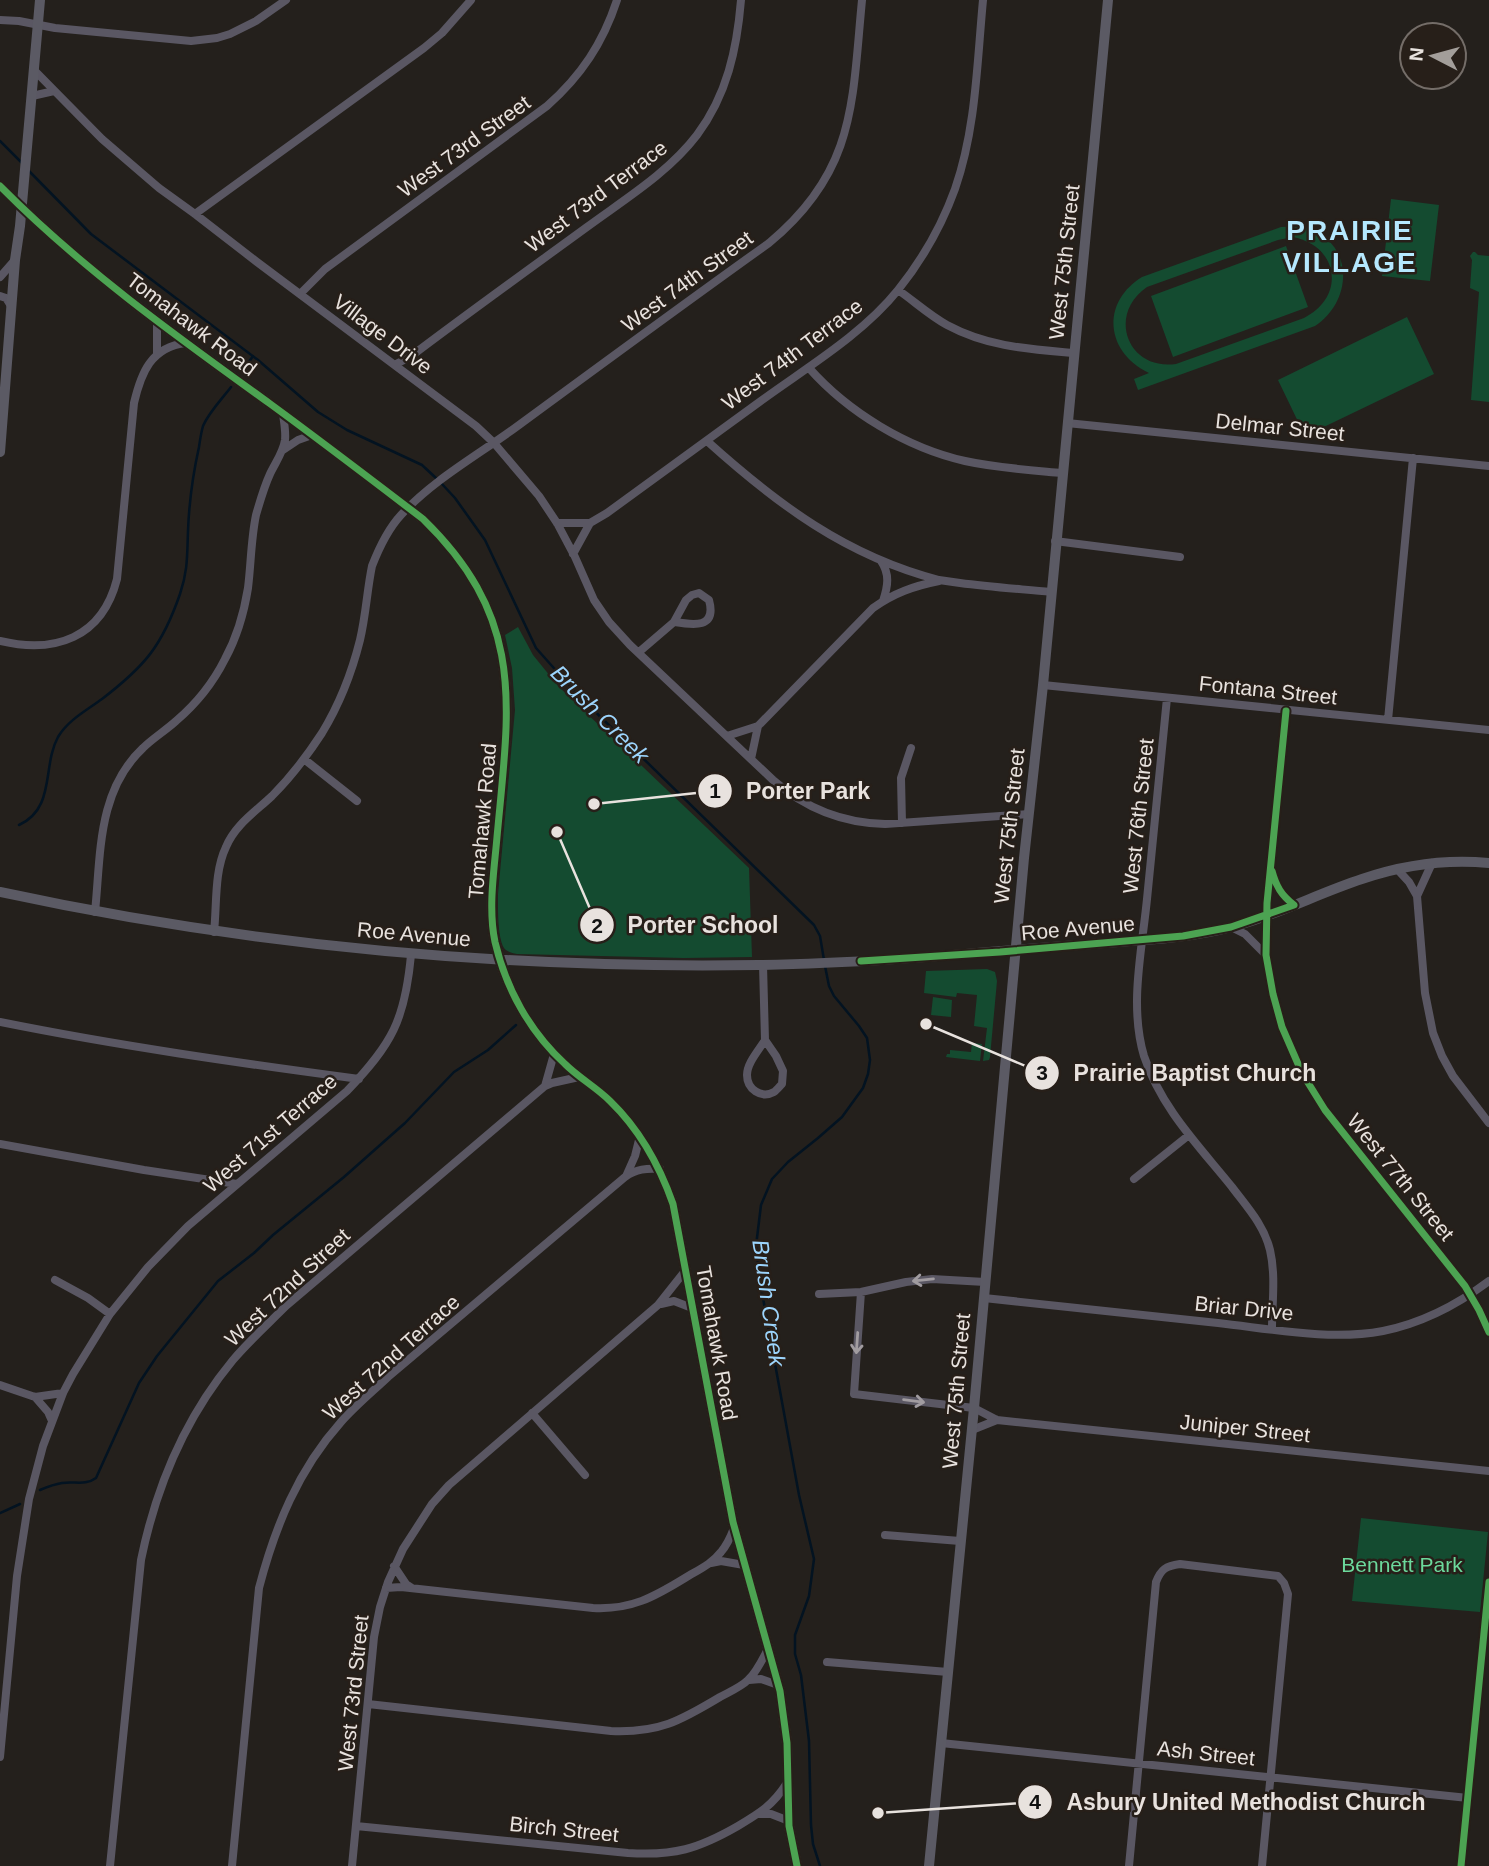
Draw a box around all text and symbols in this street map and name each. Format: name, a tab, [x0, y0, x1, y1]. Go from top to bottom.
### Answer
north arrow	[1398, 21, 1468, 91]
text: N	[1405, 46, 1428, 62]
street label: West 73rd Street	[394, 90, 534, 201]
street label: West 73rd Terrace	[521, 135, 671, 257]
street label: West 75th Street	[1044, 183, 1084, 341]
district label: PRAIRIE VILLAGE	[1282, 215, 1418, 278]
street label: West 74th Street	[617, 226, 757, 336]
street label: Tomahawk Road	[123, 268, 261, 380]
street label: Village Drive	[329, 289, 437, 379]
street label: West 74th Terrace	[717, 294, 867, 414]
street label: Delmar Street	[1214, 409, 1346, 445]
water label: Brush Creek	[546, 660, 655, 769]
street label: Fontana Street	[1198, 671, 1338, 709]
street label: West 76th Street	[1118, 737, 1158, 895]
street label: Tomahawk Road	[464, 742, 500, 900]
street label: West 75th Street	[989, 747, 1029, 905]
callout: Porter Park	[697, 769, 884, 813]
text: Porter Park	[746, 778, 870, 804]
text: 1	[709, 779, 721, 802]
callout: Porter School	[579, 903, 793, 947]
text: Porter School	[628, 912, 778, 938]
street label: Roe Avenue	[1020, 912, 1136, 944]
text: 2	[591, 914, 603, 937]
street label: Roe Avenue	[356, 918, 472, 950]
callout: Prairie Baptist Church	[1025, 1051, 1330, 1095]
text: Prairie Baptist Church	[1074, 1060, 1316, 1086]
text: 3	[1036, 1061, 1048, 1084]
street label: West 71st Terrace	[199, 1069, 341, 1197]
street label: West 77th Street	[1343, 1109, 1459, 1245]
street label: West 72nd Street	[220, 1223, 354, 1351]
water label: Brush Creek	[747, 1238, 791, 1370]
street label: Tomahawk Road	[692, 1264, 742, 1422]
one-way arrow	[912, 1274, 934, 1287]
street label: West 72nd Terrace	[318, 1290, 464, 1424]
street label: Briar Drive	[1193, 1291, 1295, 1325]
street label: West 75th Street	[938, 1312, 974, 1470]
one-way arrow	[850, 1331, 863, 1354]
one-way arrow	[902, 1395, 925, 1408]
street label: Juniper Street	[1179, 1410, 1311, 1446]
park label: Bennett Park	[1341, 1553, 1463, 1576]
street label: West 73rd Street	[333, 1613, 373, 1772]
street label: Ash Street	[1156, 1736, 1256, 1770]
callout: Asbury United Methodist Church	[1017, 1780, 1440, 1824]
text: Asbury United Methodist Church	[1066, 1789, 1426, 1815]
text: 4	[1029, 1790, 1041, 1813]
street label: Birch Street	[508, 1812, 620, 1846]

